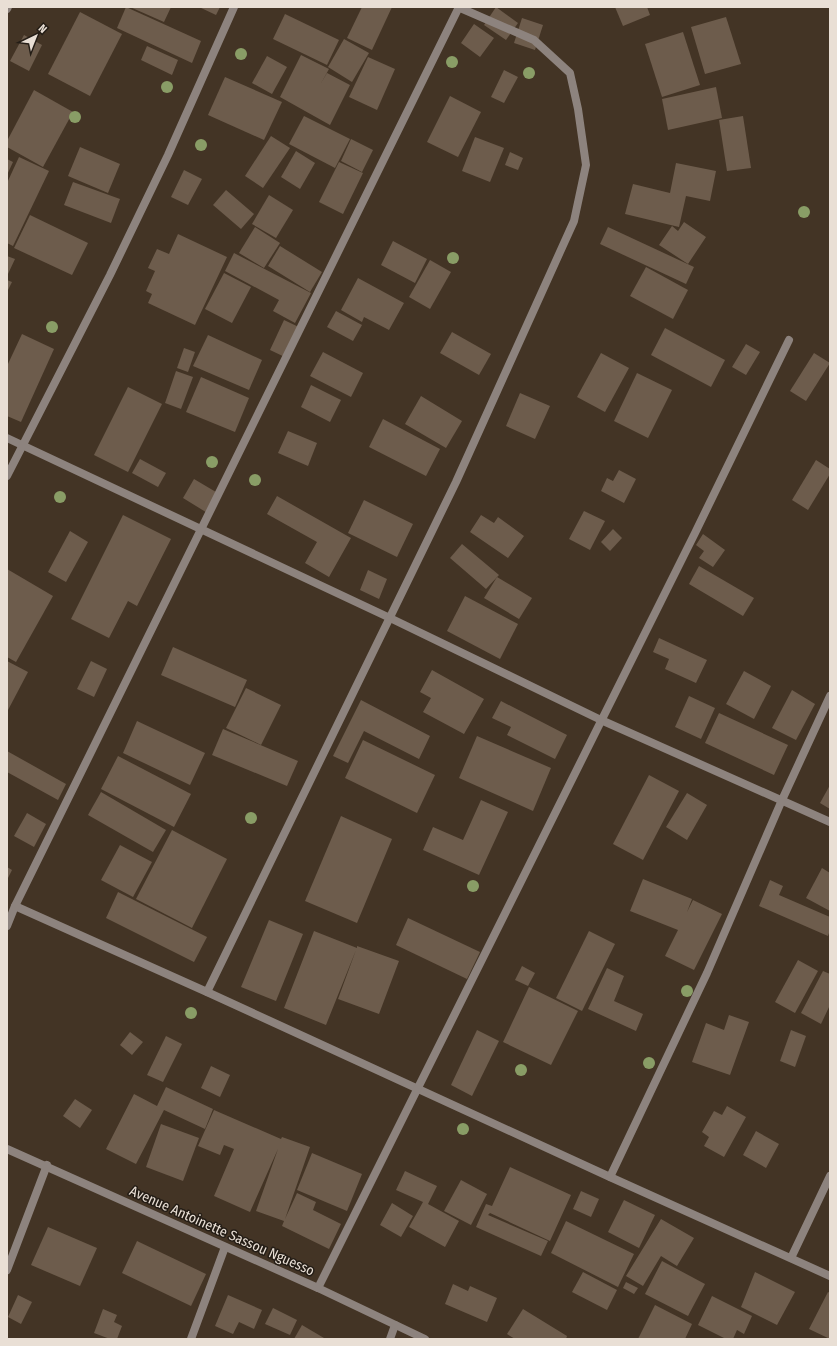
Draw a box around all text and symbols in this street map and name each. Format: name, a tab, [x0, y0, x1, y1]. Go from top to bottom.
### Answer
north arrow	[16, 16, 56, 56]
text: N	[36, 22, 49, 36]
street label: Avenue Antoinette Sassou Nguesso	[127, 1182, 317, 1280]

